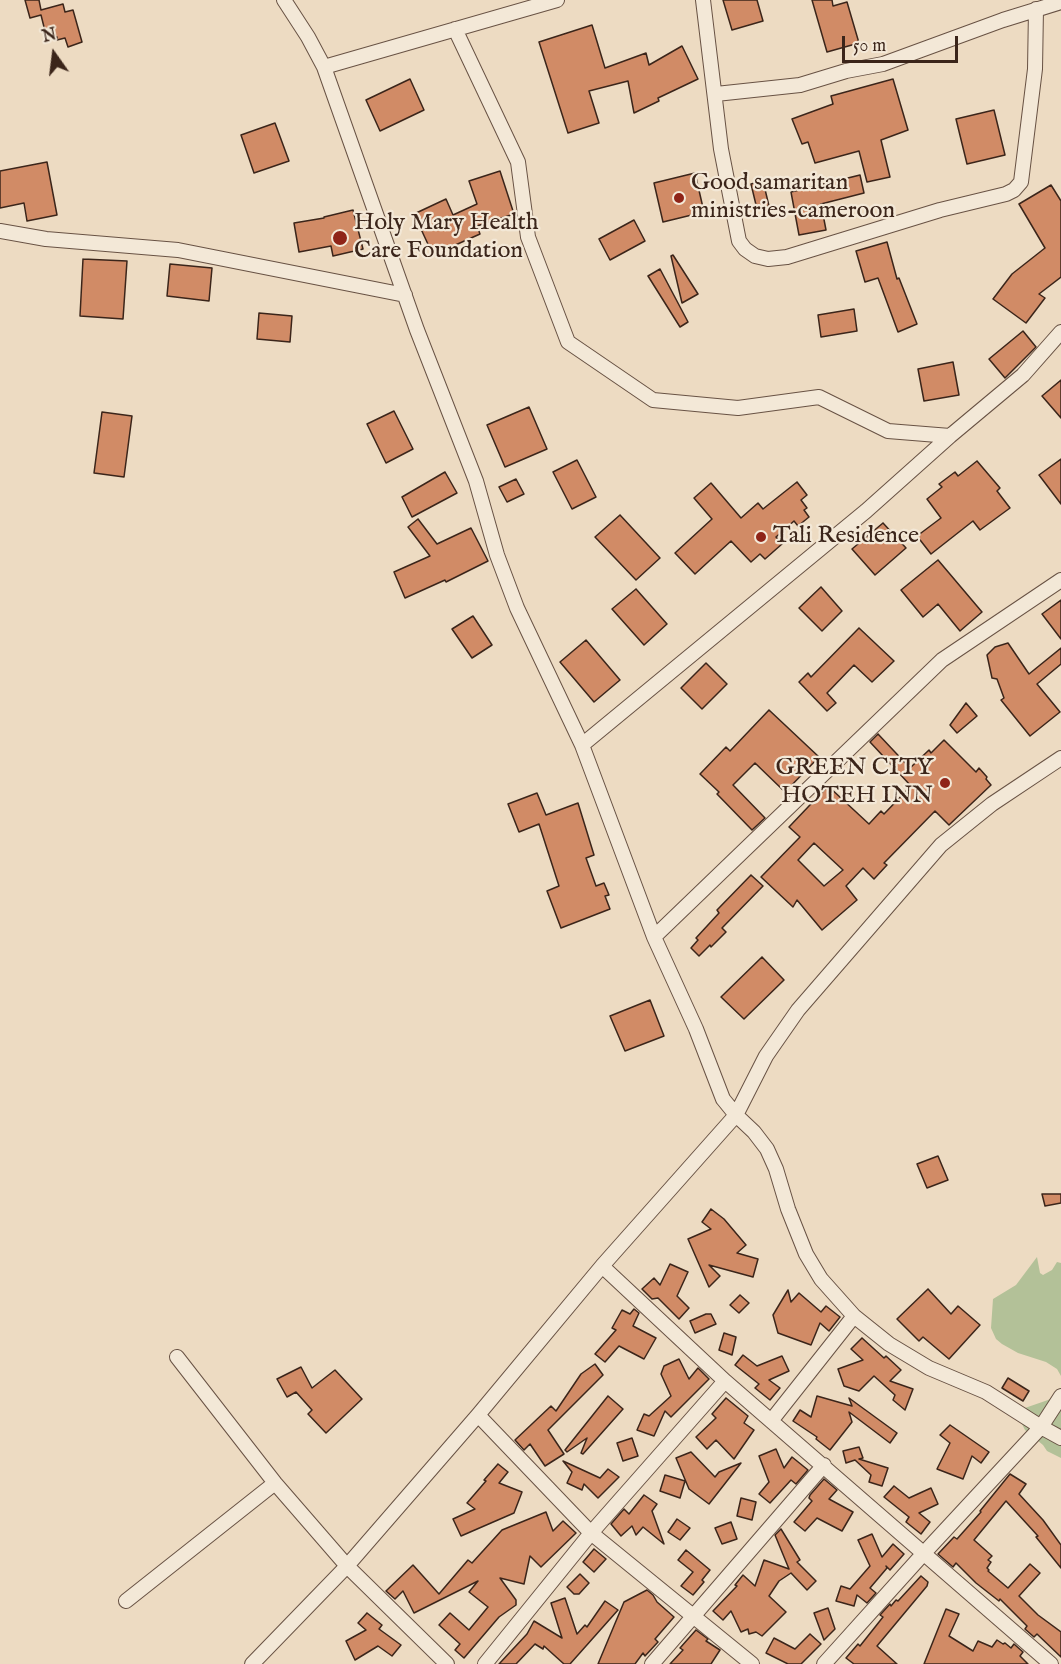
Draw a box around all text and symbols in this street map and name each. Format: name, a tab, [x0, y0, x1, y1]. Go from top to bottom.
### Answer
north arrow	[24, 24, 84, 84]
scale bar	[845, 24, 960, 62]
text: N	[41, 25, 59, 48]
text: 50 m	[853, 35, 886, 58]
place label: Good samaritan ministries-cameroon	[691, 170, 895, 226]
marker: Good samaritan ministries-cameroon	[672, 191, 686, 205]
place label: Holy Mary Health Care Foundation	[354, 210, 538, 266]
marker: Holy Mary Health Care Foundation	[331, 229, 349, 247]
place label: Tali Residence	[773, 523, 919, 551]
marker: Tali Residence	[754, 530, 768, 544]
place label: GREEN CITY HOTEH INN	[775, 755, 933, 811]
marker: GREEN CITY HOTEH INN	[938, 776, 952, 790]

